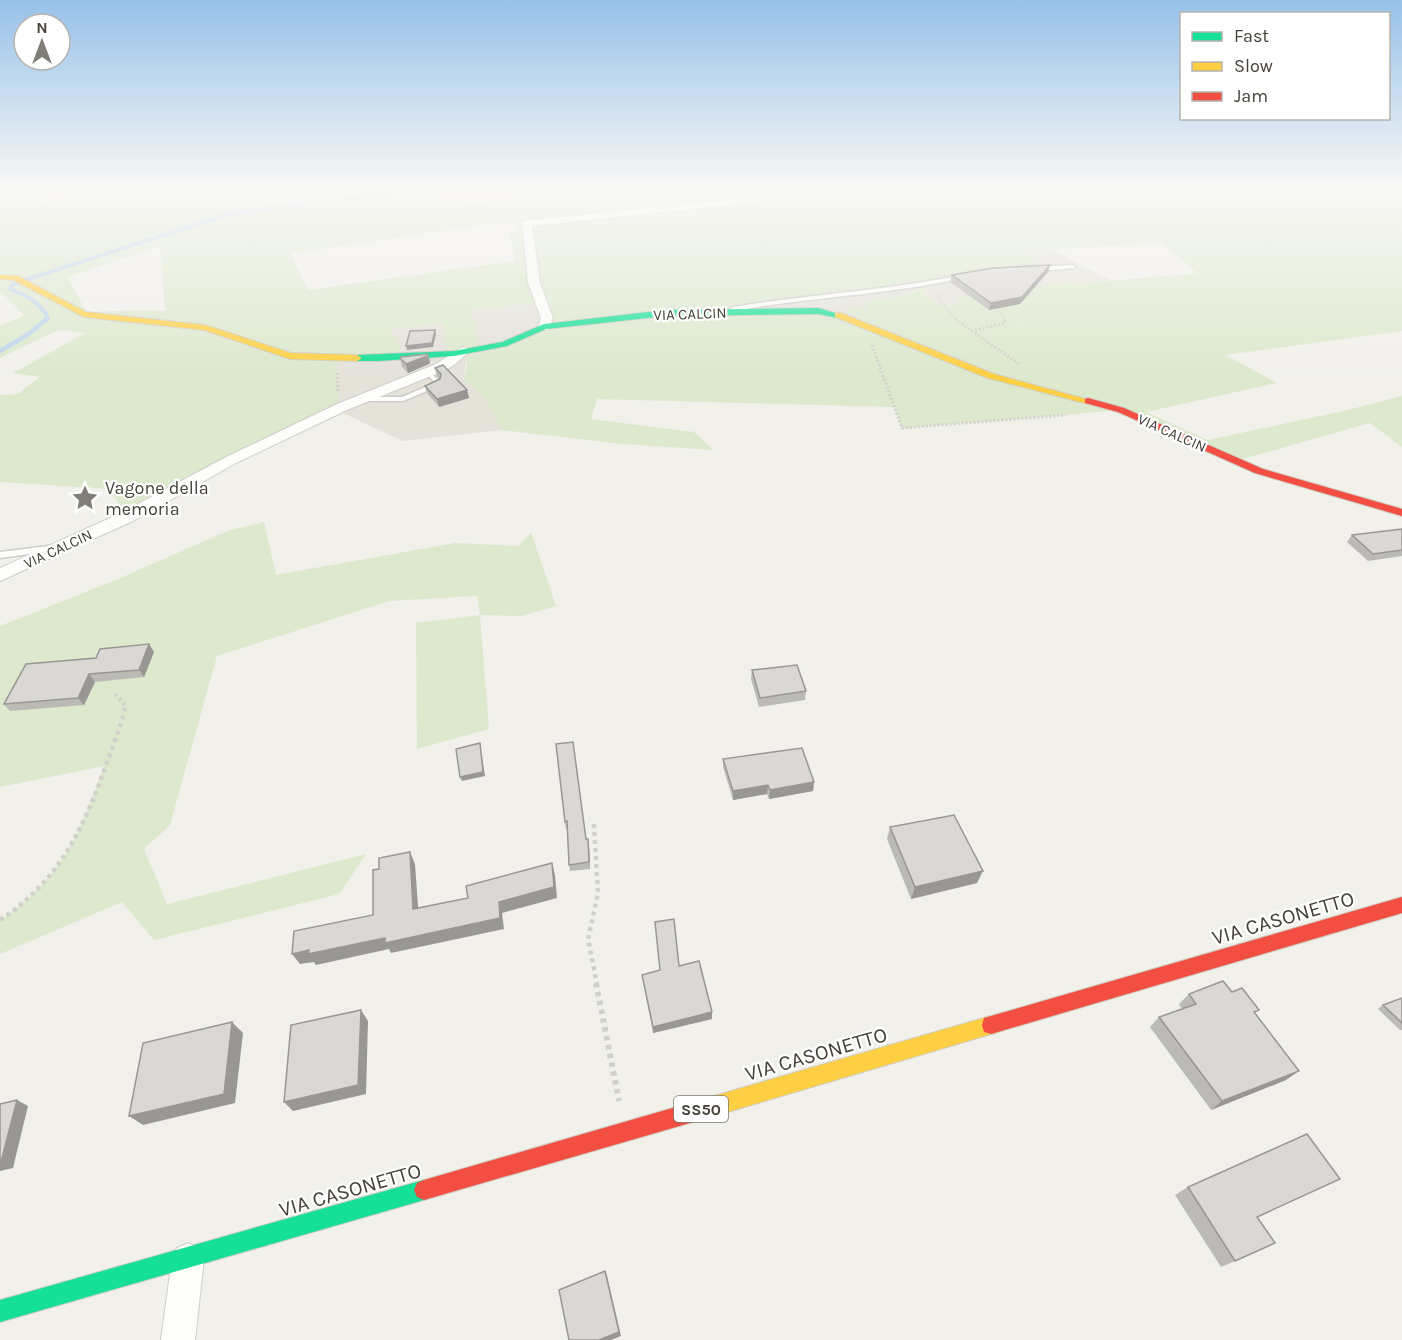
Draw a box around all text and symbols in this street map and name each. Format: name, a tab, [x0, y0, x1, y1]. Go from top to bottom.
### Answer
north arrow	[12, 12, 72, 72]
legend	[1180, 12, 1390, 120]
text: N	[36, 18, 48, 37]
text: Fast	[1234, 25, 1269, 47]
text: Slow	[1234, 55, 1273, 77]
text: Jam	[1234, 85, 1268, 107]
street label: VIA CALCIN	[653, 304, 727, 324]
street label: VIA CALCIN	[1135, 410, 1209, 456]
place label: Vagone della memoria	[105, 477, 209, 520]
place icon: Vagone della memoria	[70, 483, 100, 513]
street label: VIA CALCIN	[21, 525, 95, 573]
street label: VIA CASONETTO	[1209, 886, 1357, 950]
street label: VIA CASONETTO	[742, 1022, 890, 1086]
road number: SS50	[674, 1096, 728, 1122]
street label: VIA CASONETTO	[276, 1158, 424, 1222]

